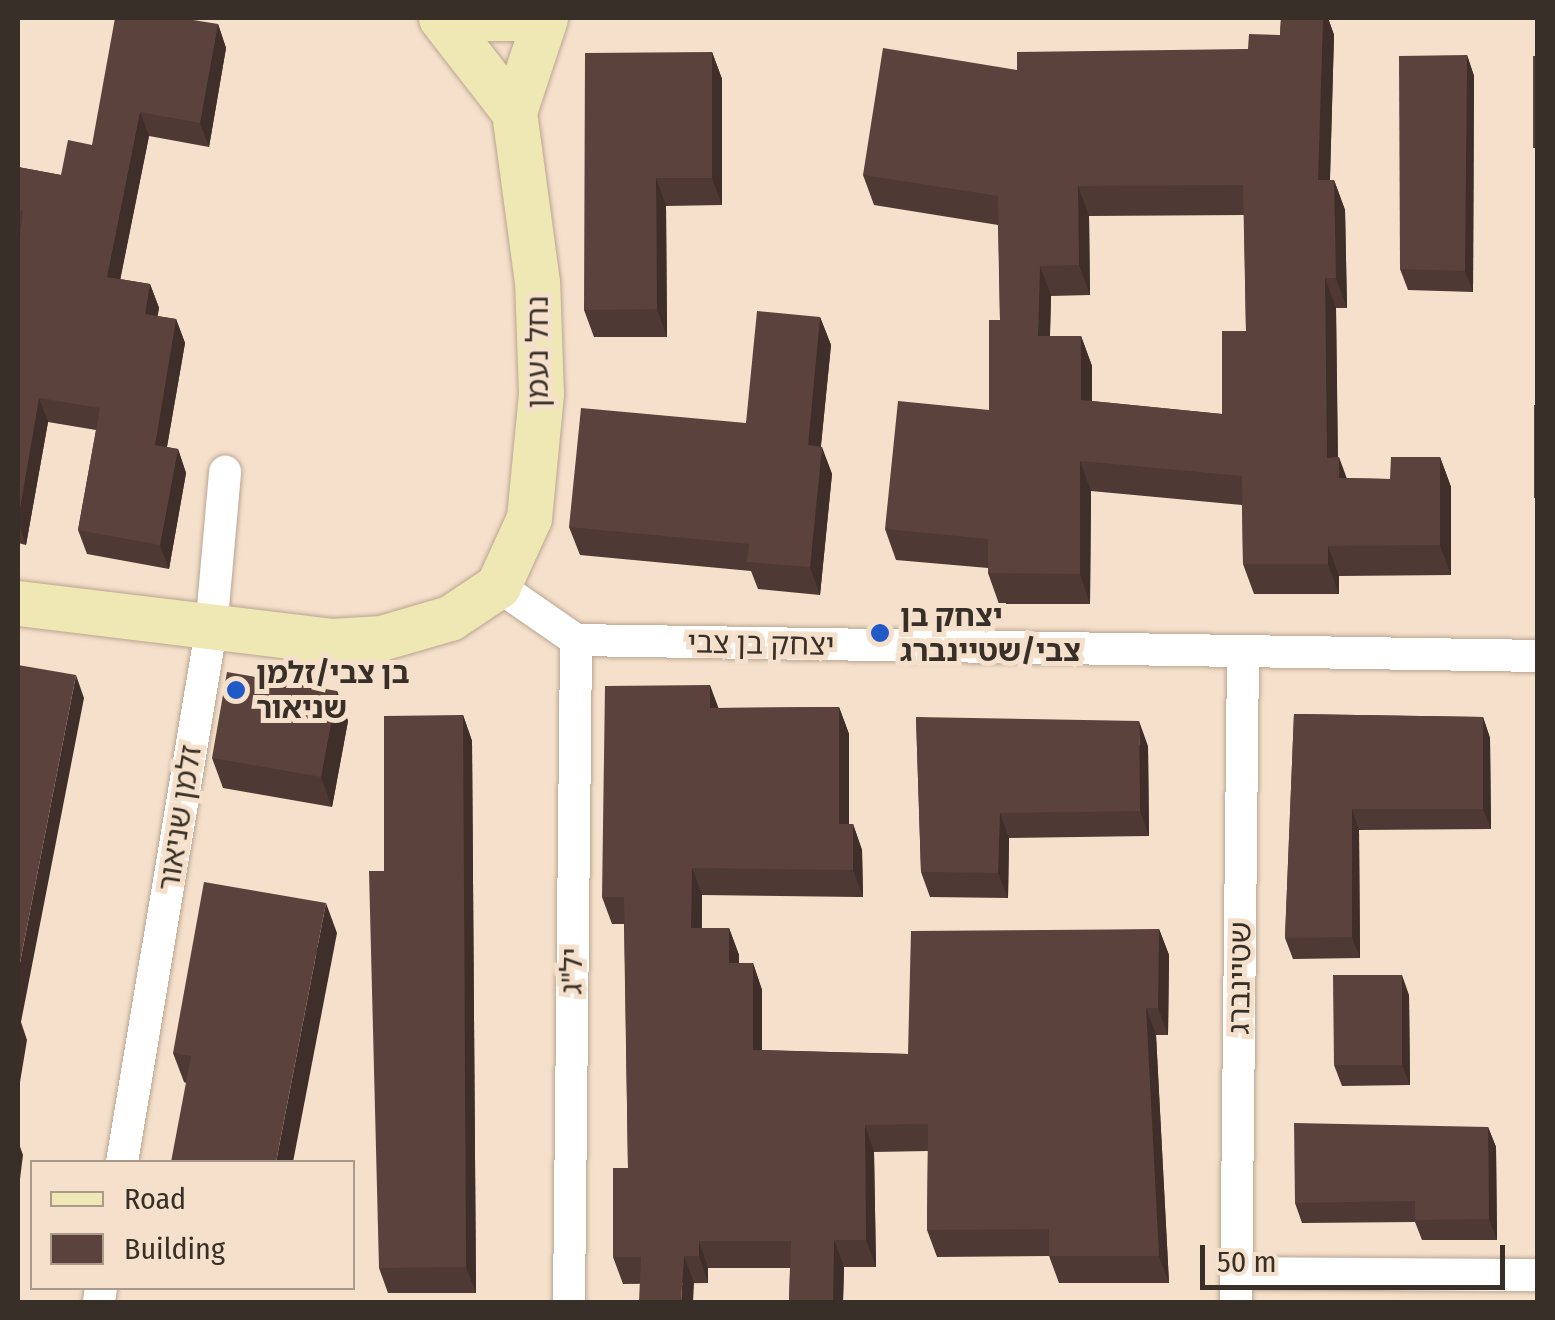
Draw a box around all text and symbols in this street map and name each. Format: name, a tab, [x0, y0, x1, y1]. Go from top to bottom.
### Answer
street label: נחל נעמן	[520, 296, 556, 408]
place label: יצחק בן צבי/שטיינברג	[900, 598, 1081, 668]
marker: יצחק בן צבי/שטיינברג	[869, 622, 891, 644]
street label: יצחק בן צבי	[687, 625, 835, 663]
place label: בן צבי/זלמן שניאור	[256, 655, 410, 726]
marker: בן צבי/זלמן שניאור	[225, 679, 247, 701]
street label: זלמן שניאור	[151, 742, 209, 894]
street label: שטיינברג	[1221, 921, 1259, 1035]
street label: יל"ג	[554, 947, 590, 995]
legend	[30, 1160, 355, 1290]
text: Road	[124, 1181, 186, 1217]
scale bar	[1205, 1225, 1510, 1287]
text: Building	[124, 1231, 225, 1267]
text: 50 m	[1217, 1244, 1277, 1280]

